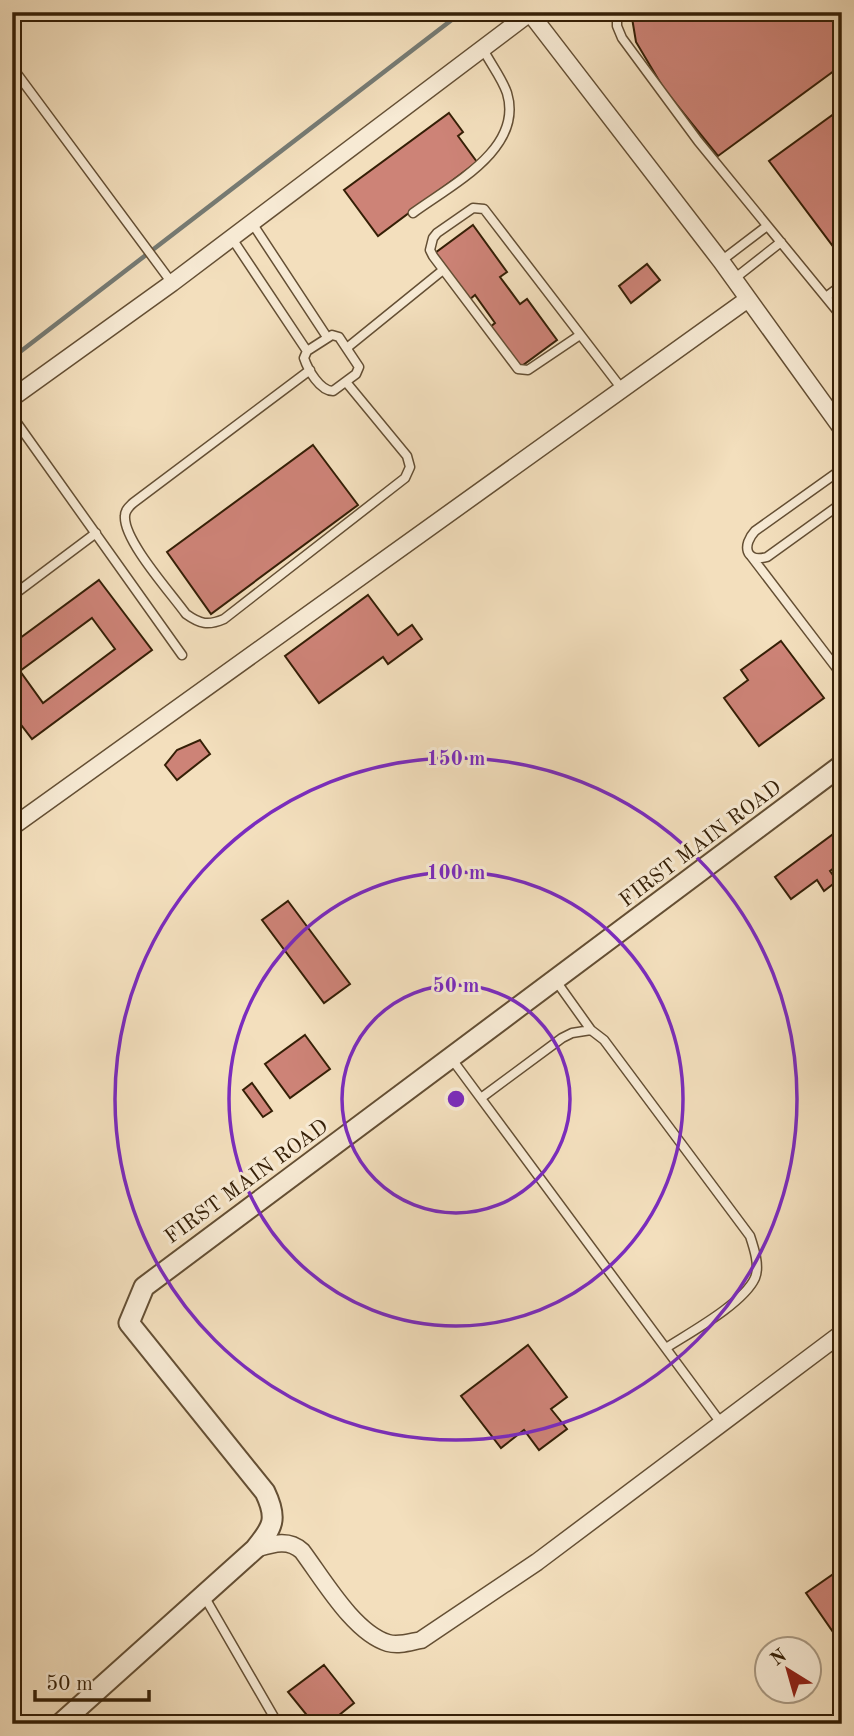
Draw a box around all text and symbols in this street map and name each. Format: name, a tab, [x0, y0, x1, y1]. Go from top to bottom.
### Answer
text: 150 m	[426, 749, 486, 770]
street label: FIRST MAIN ROAD	[616, 777, 786, 912]
text: 100 m	[426, 863, 486, 884]
text: 50 m	[432, 976, 480, 997]
centre of rings	[444, 1087, 468, 1111]
street label: FIRST MAIN ROAD	[161, 1116, 332, 1248]
north arrow	[752, 1634, 822, 1704]
text: N	[768, 1646, 791, 1670]
scale bar	[35, 1659, 149, 1703]
text: 50 m	[46, 1674, 93, 1695]

